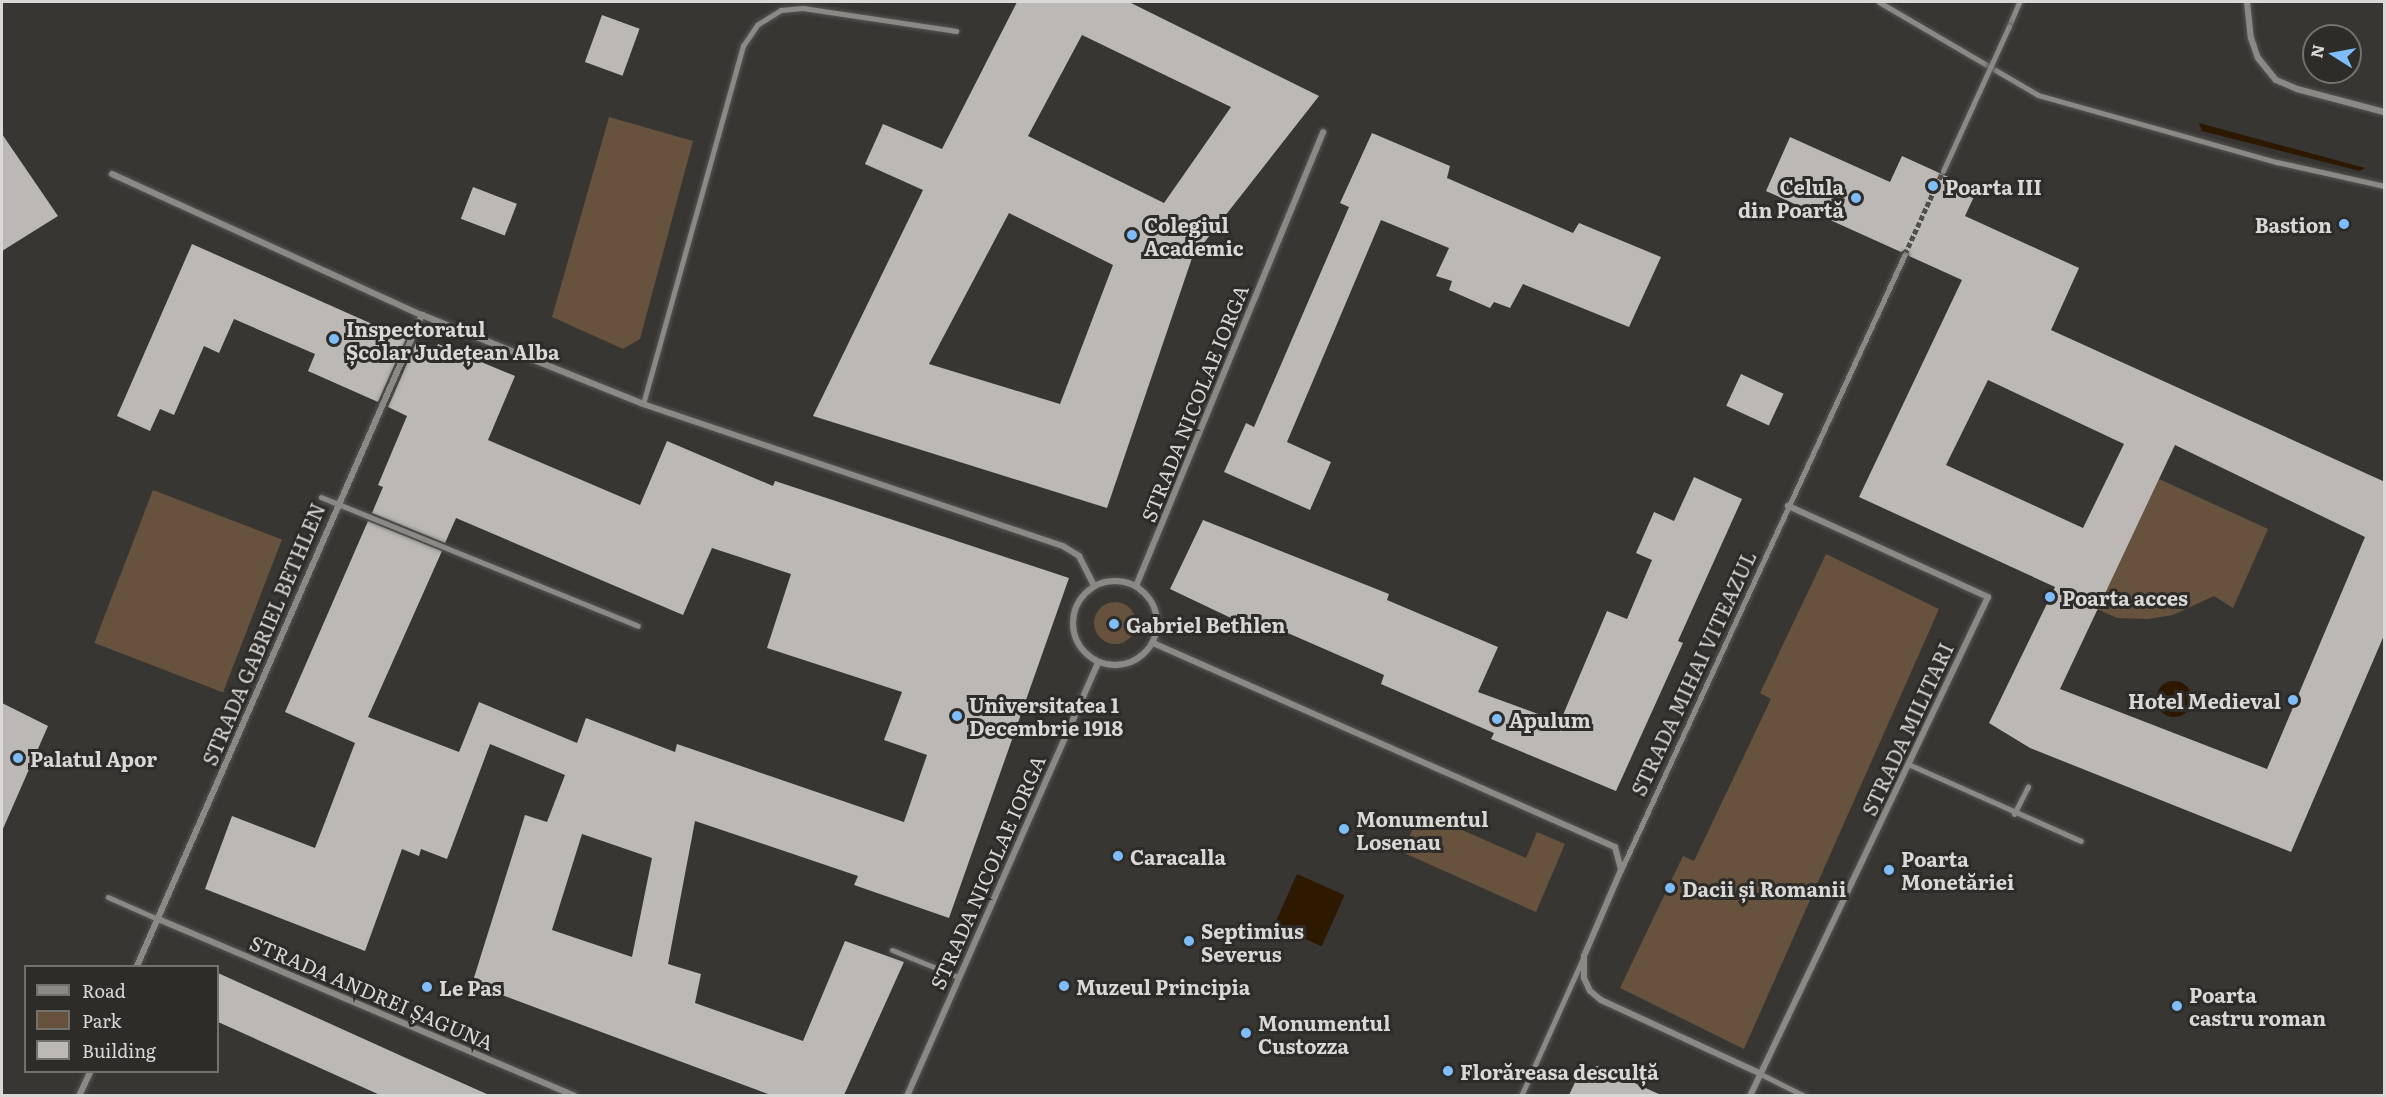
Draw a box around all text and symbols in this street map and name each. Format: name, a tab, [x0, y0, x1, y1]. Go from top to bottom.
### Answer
north arrow	[2302, 24, 2362, 84]
text: N	[2303, 42, 2329, 60]
place label: Celula din Poartă	[1738, 174, 1844, 221]
place label: Poarta III	[1945, 174, 2042, 198]
marker: Poarta III	[1926, 179, 1940, 193]
marker: Celula din Poartă	[1849, 191, 1863, 205]
place label: Colegiul Academic	[1144, 212, 1244, 259]
place label: Bastion	[2255, 212, 2332, 236]
marker: Bastion	[2337, 217, 2351, 231]
marker: Colegiul Academic	[1125, 228, 1139, 242]
street label: STRADA NICOLAE IORGA	[1135, 281, 1253, 525]
place label: Inspectoratul Școlar Județean Alba	[346, 316, 560, 363]
marker: Inspectoratul Școlar Județean Alba	[327, 332, 341, 346]
street label: STRADA GABRIEL BETHLEN	[197, 499, 329, 769]
street label: STRADA MIHAI VITEAZUL	[1626, 547, 1760, 799]
place label: Poarta acces	[2062, 585, 2188, 609]
marker: Poarta acces	[2043, 590, 2057, 604]
place label: Gabriel Bethlen	[1126, 612, 1285, 636]
marker: Gabriel Bethlen	[1107, 617, 1121, 631]
street label: STRADA MILITARI	[1856, 639, 1958, 819]
place label: Hotel Medieval	[2128, 688, 2281, 712]
place label: Universitatea 1 Decembrie 1918	[969, 692, 1123, 739]
marker: Hotel Medieval	[2286, 693, 2300, 707]
place label: Apulum	[1509, 707, 1591, 731]
marker: Universitatea 1 Decembrie 1918	[950, 709, 964, 723]
marker: Apulum	[1490, 712, 1504, 726]
place label: Palatul Apor	[30, 746, 157, 770]
marker: Palatul Apor	[11, 751, 25, 765]
street label: STRADA NICOLAE IORGA	[924, 751, 1050, 993]
place label: Monumentul Losenau	[1356, 806, 1488, 853]
marker: Monumentul Losenau	[1337, 822, 1351, 836]
place label: Caracalla	[1130, 844, 1226, 868]
place label: Poarta Monetăriei	[1901, 846, 2014, 893]
marker: Caracalla	[1111, 849, 1125, 863]
marker: Poarta Monetăriei	[1882, 863, 1896, 877]
place label: Dacii și Romanii	[1682, 876, 1846, 900]
marker: Dacii și Romanii	[1663, 881, 1677, 895]
place label: Septimius Severus	[1201, 918, 1304, 965]
street label: STRADA ANDREI ȘAGUNA	[247, 930, 497, 1054]
marker: Septimius Severus	[1182, 934, 1196, 948]
legend	[24, 965, 219, 1073]
place label: Muzeul Principia	[1076, 974, 1250, 998]
place label: Le Pas	[439, 975, 502, 999]
text: Road	[82, 977, 126, 1004]
marker: Muzeul Principia	[1057, 979, 1071, 993]
marker: Le Pas	[420, 980, 434, 994]
place label: Poarta castru roman	[2189, 982, 2326, 1029]
marker: Poarta castru roman	[2170, 999, 2184, 1013]
text: Park	[82, 1007, 121, 1034]
place label: Monumentul Custozza	[1258, 1010, 1390, 1057]
marker: Monumentul Custozza	[1239, 1026, 1253, 1040]
text: Building	[82, 1037, 156, 1064]
place label: Florăreasa desculță	[1460, 1059, 1659, 1083]
marker: Florăreasa desculță	[1441, 1064, 1455, 1078]

